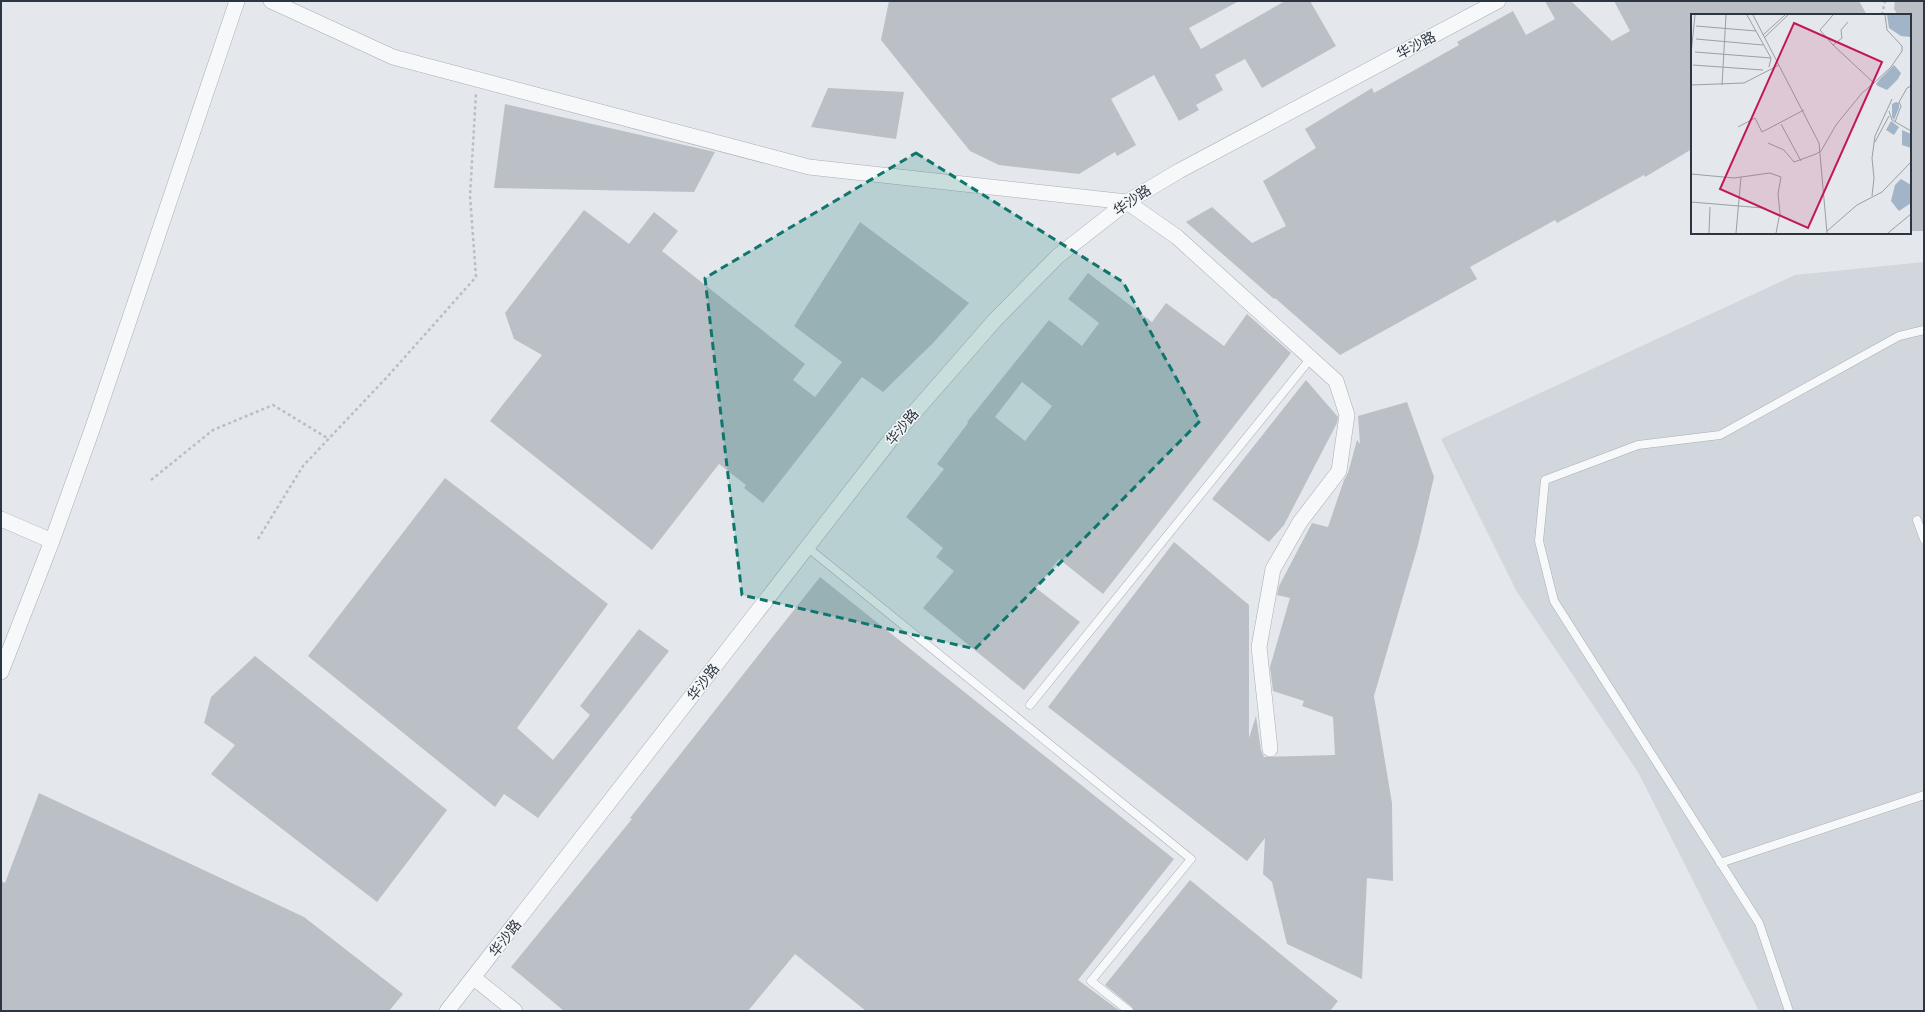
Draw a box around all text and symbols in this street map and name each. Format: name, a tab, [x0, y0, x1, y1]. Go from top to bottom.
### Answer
inset map	[1691, 14, 1911, 234]
street label: 华沙路	[1393, 27, 1438, 62]
street label: 华沙路	[1110, 181, 1154, 218]
street label: 华沙路	[882, 405, 922, 448]
street label: 华沙路	[683, 660, 722, 703]
street label: 华沙路	[485, 916, 524, 959]

